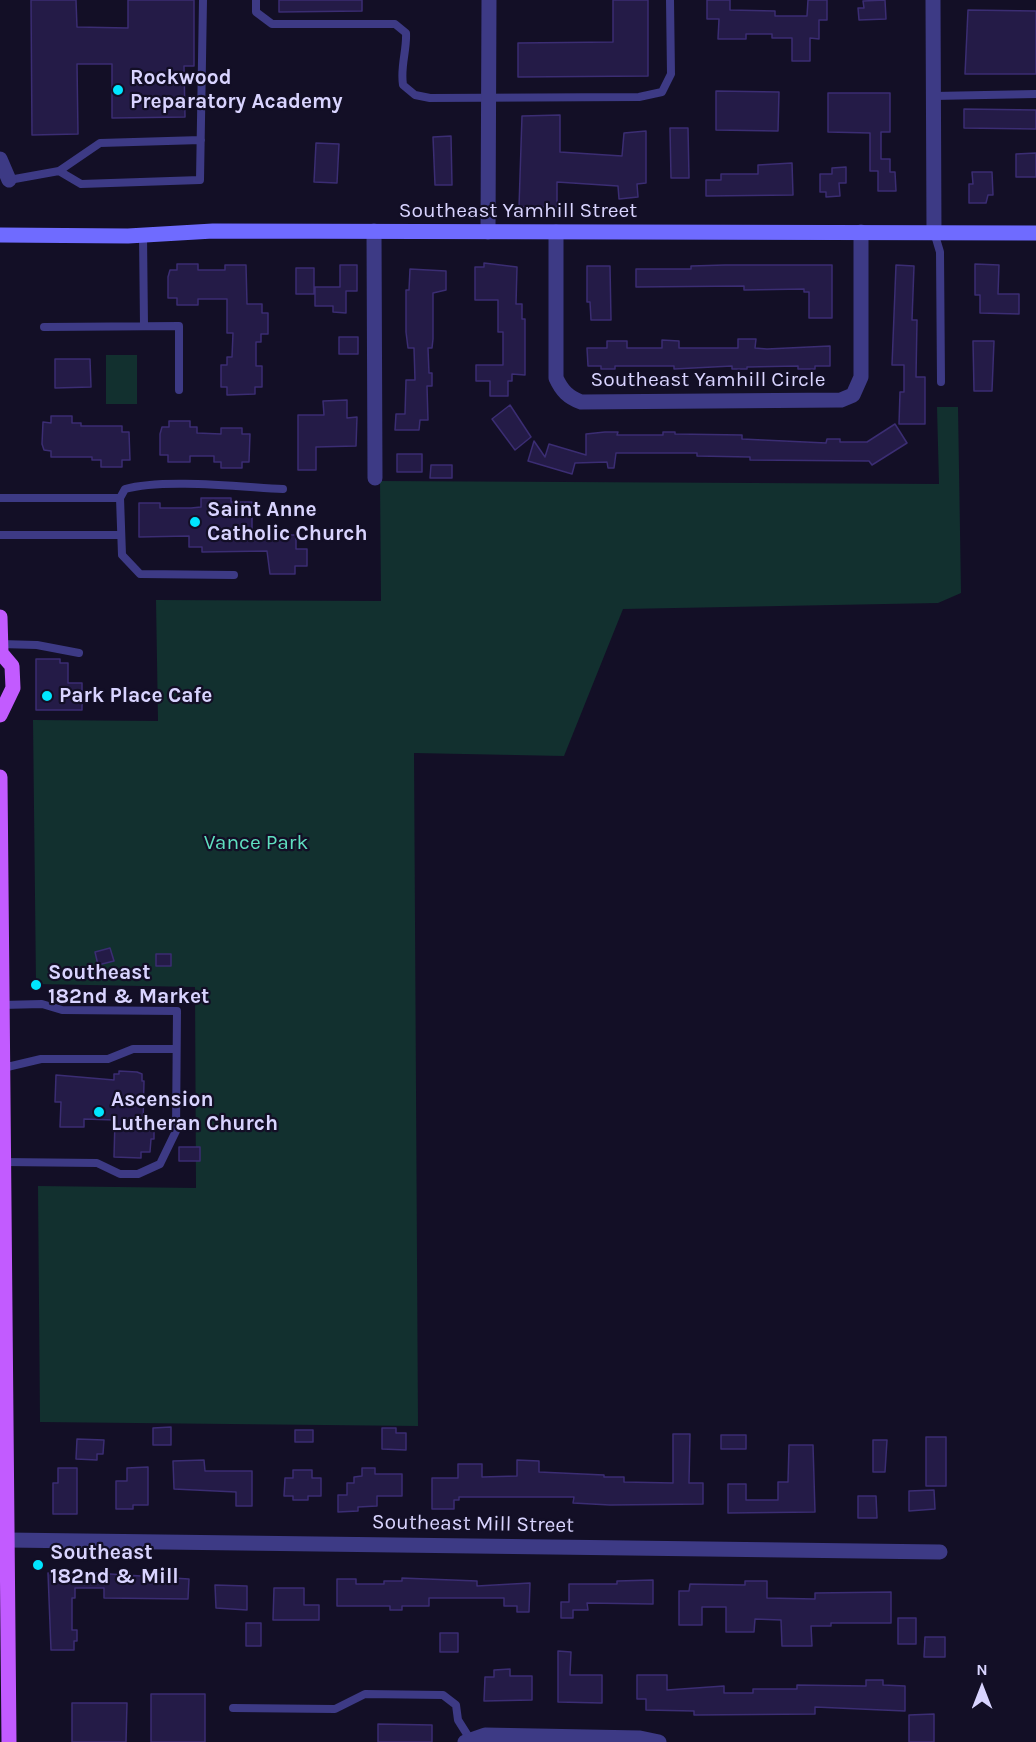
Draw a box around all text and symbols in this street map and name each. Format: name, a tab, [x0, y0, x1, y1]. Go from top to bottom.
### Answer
place label: Rockwood Preparatory Academy	[130, 65, 343, 115]
marker: Rockwood Preparatory Academy	[111, 83, 125, 97]
street label: Southeast Yamhill Street	[399, 198, 637, 224]
street label: Southeast Yamhill Circle	[590, 367, 826, 393]
place label: Saint Anne Catholic Church	[207, 497, 368, 547]
marker: Saint Anne Catholic Church	[188, 515, 202, 529]
place label: Park Place Cafe	[59, 683, 212, 709]
marker: Park Place Cafe	[40, 689, 54, 703]
park label: Vance Park	[204, 830, 308, 856]
place label: Southeast 182nd & Market	[48, 960, 209, 1010]
marker: Southeast 182nd & Market	[29, 978, 43, 992]
place label: Ascension Lutheran Church	[111, 1087, 278, 1137]
marker: Ascension Lutheran Church	[92, 1105, 106, 1119]
street label: Southeast Mill Street	[372, 1510, 574, 1538]
place label: Southeast 182nd & Mill	[50, 1540, 179, 1590]
marker: Southeast 182nd & Mill	[31, 1558, 45, 1572]
north arrow	[952, 1658, 1012, 1718]
text: N	[976, 1660, 988, 1679]

